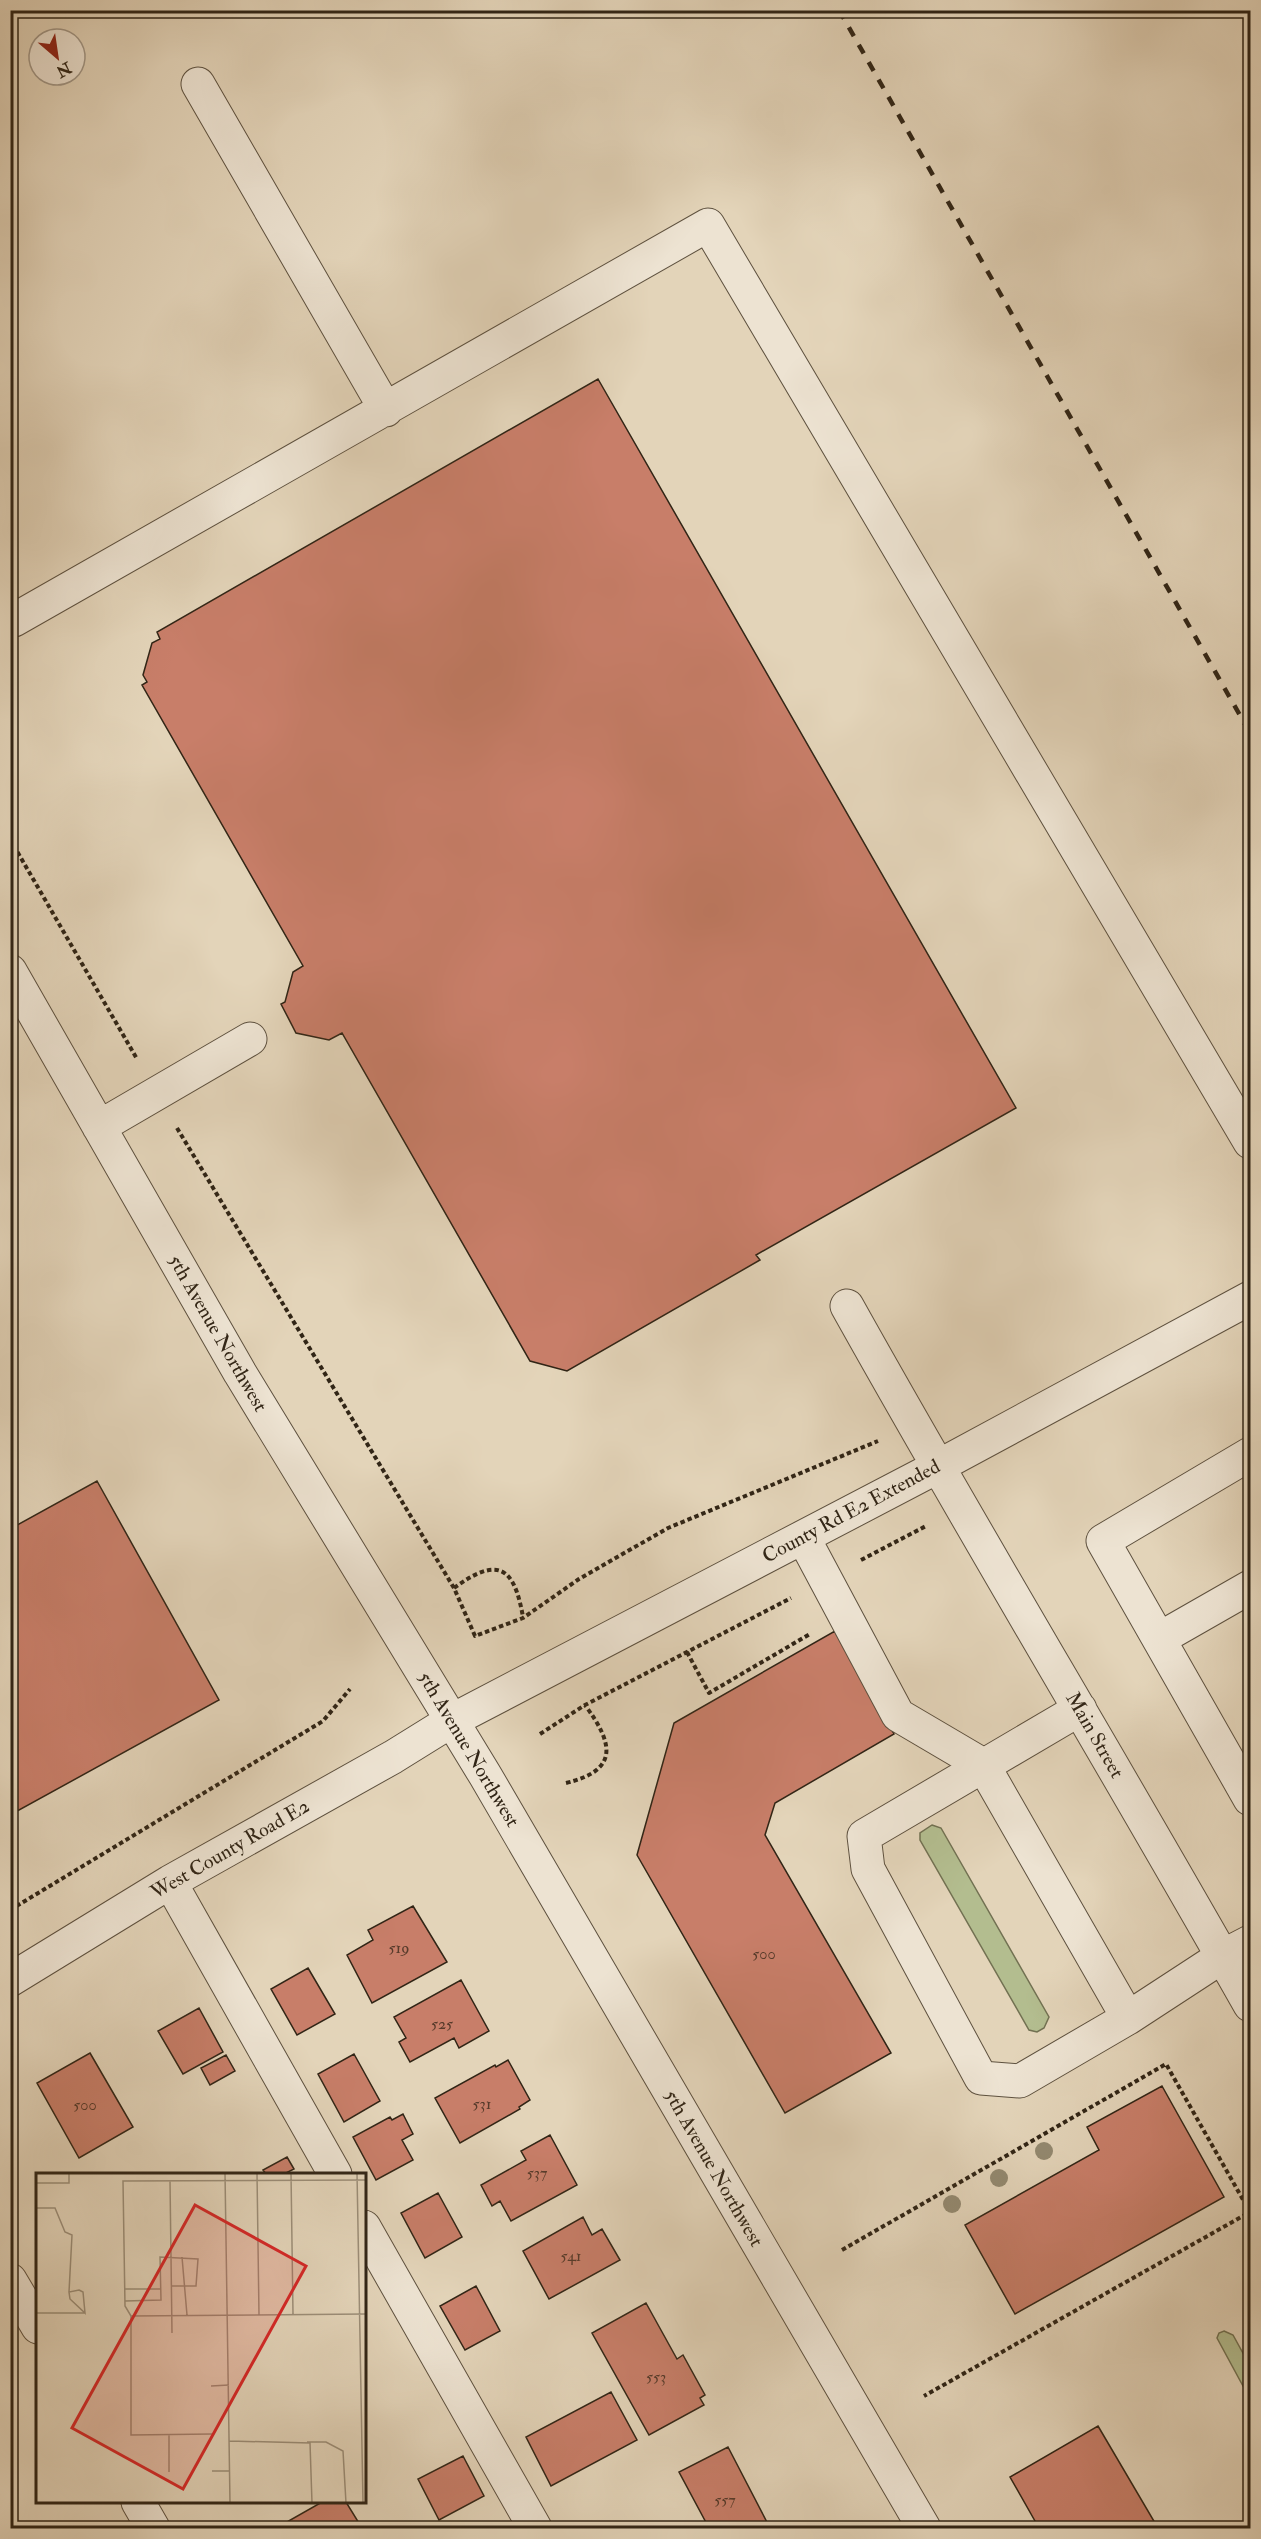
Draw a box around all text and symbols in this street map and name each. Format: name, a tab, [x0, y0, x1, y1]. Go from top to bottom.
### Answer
north arrow	[27, 27, 87, 87]
text: N	[52, 57, 76, 82]
street label: 5th Avenue Northwest	[163, 1250, 273, 1416]
street label: County Rd E2 Extended	[758, 1453, 944, 1568]
street label: 5th Avenue Northwest	[413, 1667, 526, 1832]
street label: Main Street	[1060, 1687, 1130, 1783]
street label: West County Road E2	[145, 1793, 314, 1905]
house number: 519	[389, 1938, 409, 1958]
house number: 500	[752, 1944, 776, 1964]
house number: 525	[431, 2014, 453, 2034]
street label: 5th Avenue Northwest	[659, 2085, 769, 2251]
house number: 531	[473, 2094, 491, 2114]
house number: 500	[73, 2095, 97, 2115]
house number: 537	[527, 2163, 548, 2183]
inset map	[36, 2173, 366, 2503]
house number: 541	[561, 2246, 581, 2266]
house number: 553	[646, 2367, 666, 2387]
house number: 557	[714, 2490, 736, 2510]

